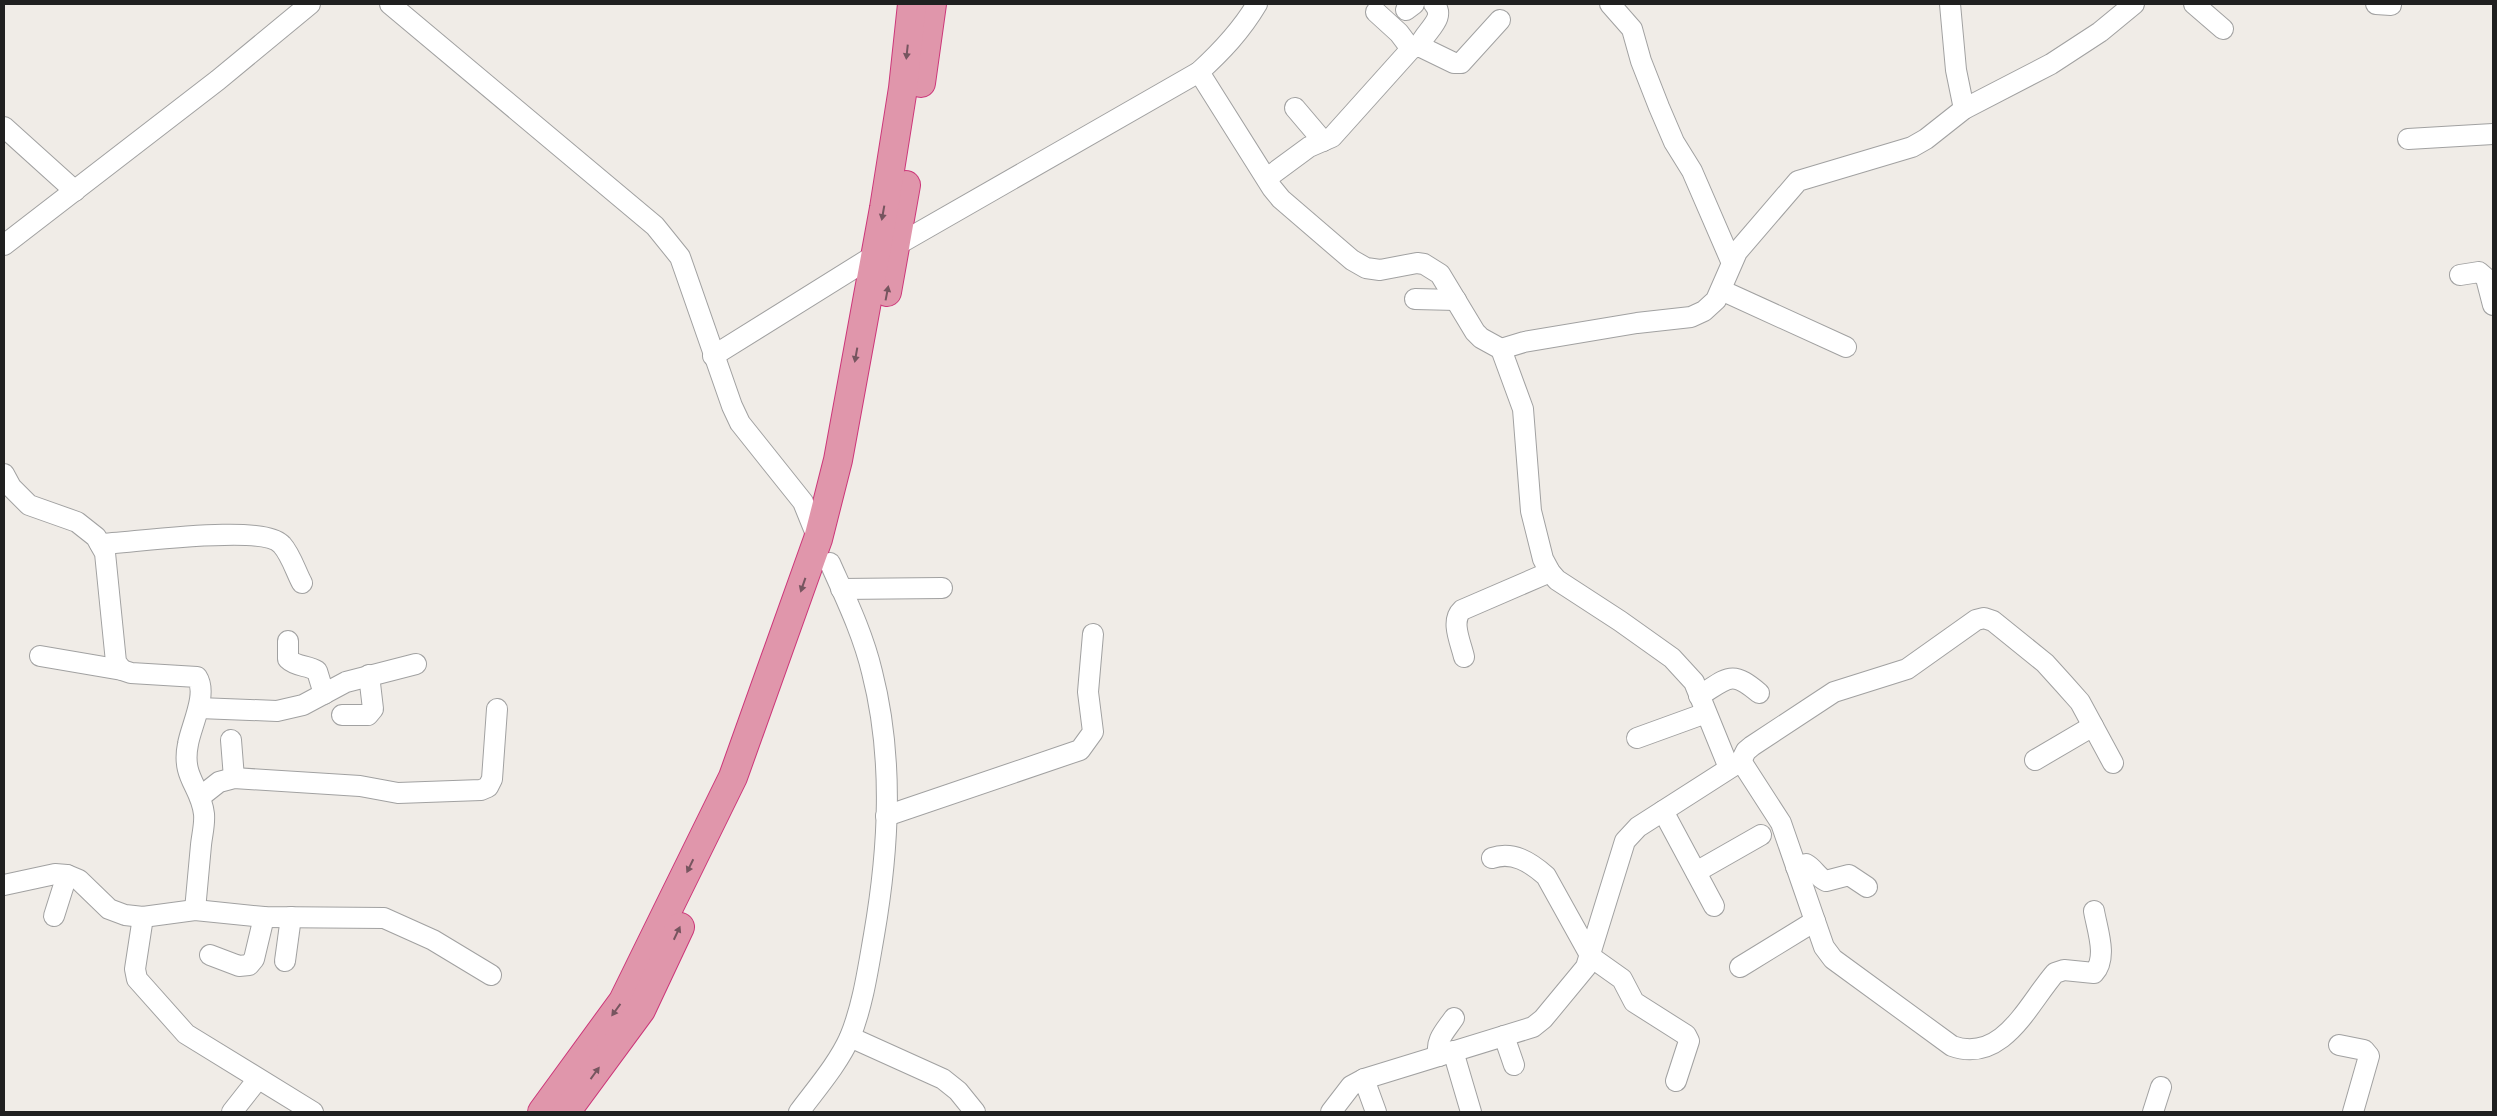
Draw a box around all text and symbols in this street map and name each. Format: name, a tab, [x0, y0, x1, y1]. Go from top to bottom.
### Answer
one-way arrow	[903, 45, 911, 61]
one-way arrow	[878, 205, 886, 221]
one-way arrow	[883, 286, 891, 301]
one-way arrow	[852, 347, 860, 363]
one-way arrow	[798, 578, 806, 593]
one-way arrow	[685, 859, 693, 873]
one-way arrow	[673, 926, 681, 941]
one-way arrow	[611, 1004, 621, 1017]
one-way arrow	[590, 1066, 600, 1080]

